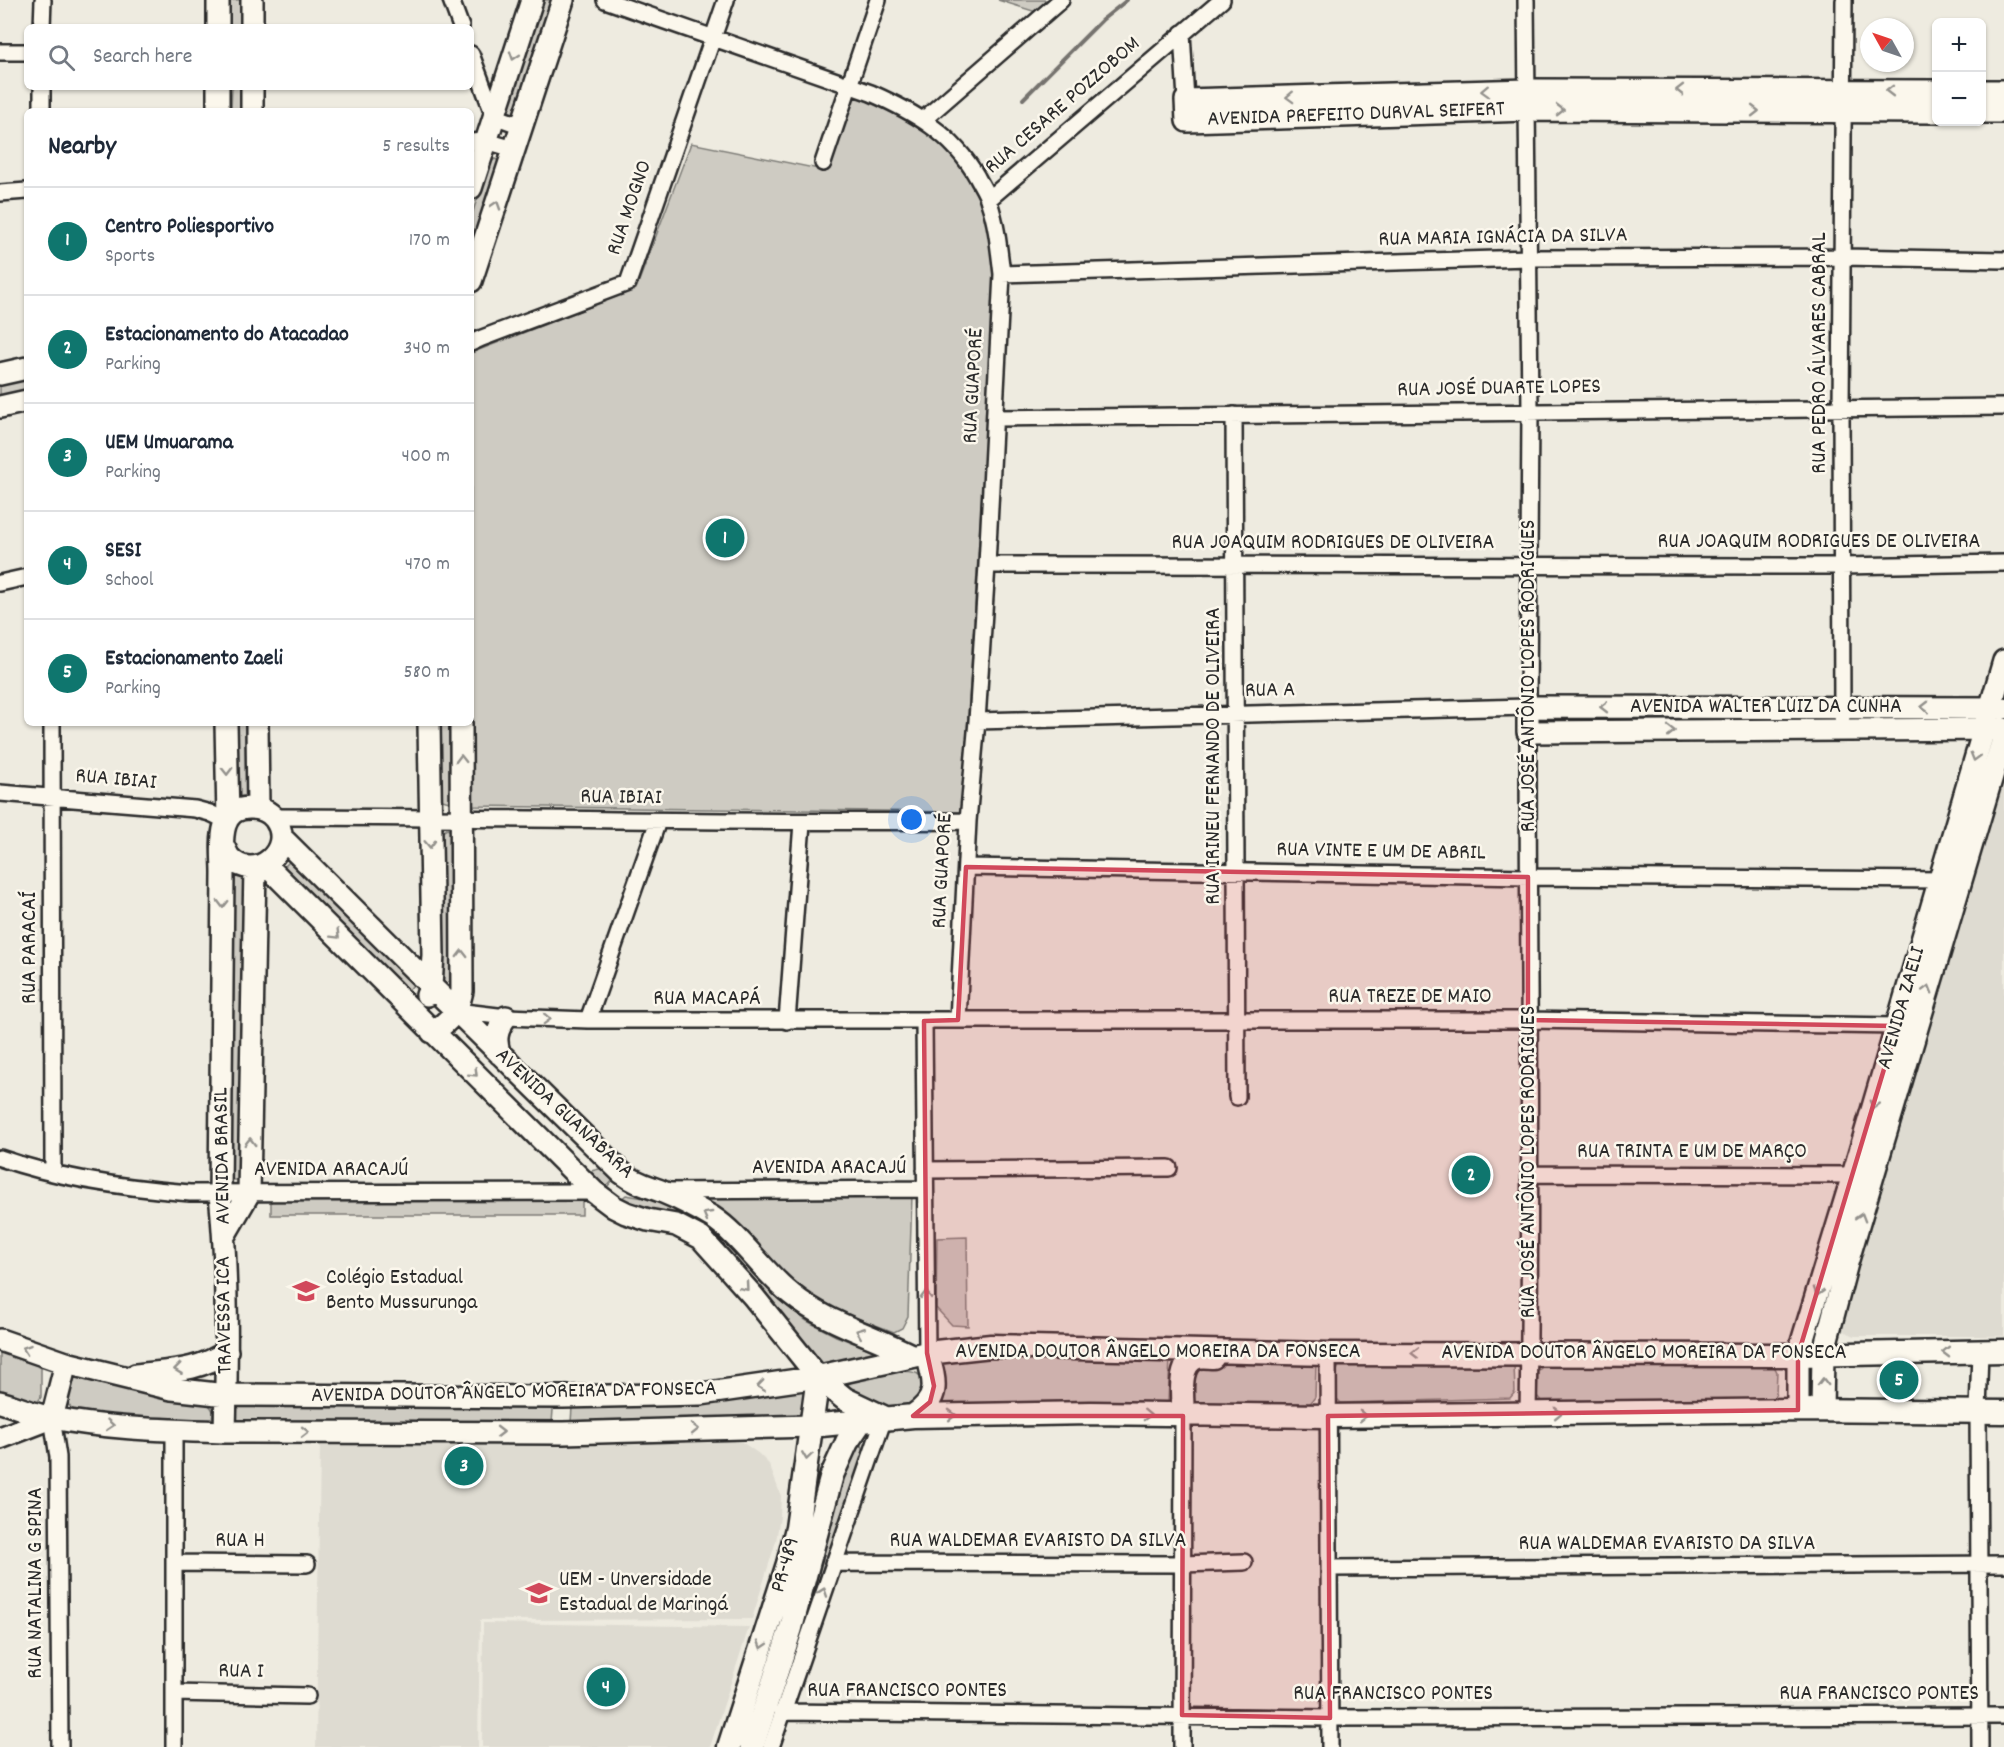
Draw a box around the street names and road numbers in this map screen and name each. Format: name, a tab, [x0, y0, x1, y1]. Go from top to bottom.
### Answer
street label: RUA CESARE POZZOBOM	[978, 30, 1148, 182]
street label: AVENIDA PREFEITO DURVAL SEIFERT	[1207, 94, 1505, 136]
street label: RUA MOGNO	[599, 156, 661, 260]
street label: RUA MARIA IGNÁCIA DA SILVA	[1378, 220, 1628, 256]
street label: RUA PEDRO ÁLVARES CABRAL	[1805, 232, 1836, 474]
street label: RUA GUAPORÉ	[956, 328, 992, 444]
street label: RUA JOSÉ DUARTE LOPES	[1397, 372, 1601, 406]
street label: RUA JOSÉ ANTÔNIO LOPES RODRIGUES	[1514, 520, 1545, 832]
street label: RUA JOAQUIM RODRIGUES DE OLIVEIRA	[1658, 527, 1980, 558]
street label: RUA JOAQUIM RODRIGUES DE OLIVEIRA	[1172, 528, 1494, 559]
street label: RUA IRINEU FERNANDO DE OLIVEIRA	[1199, 607, 1230, 905]
street label: RUA A	[1245, 675, 1295, 707]
street label: AVENIDA WALTER LUIZ DA CUNHA	[1630, 692, 1902, 723]
street label: RUA IBIAI	[74, 761, 158, 799]
street label: RUA IBIAI	[580, 782, 662, 814]
street label: RUA GUAPORÉ	[925, 813, 961, 929]
street label: RUA VINTE E UM DE ABRIL	[1276, 835, 1486, 869]
street label: RUA PARACAÍ	[15, 891, 46, 1004]
street label: AVENIDA ZAELI	[1870, 943, 1934, 1073]
street label: RUA TREZE DE MAIO	[1328, 982, 1492, 1013]
street label: RUA MACAPÁ	[653, 984, 761, 1015]
street label: RUA JOSÉ ANTÔNIO LOPES RODRIGUES	[1514, 1006, 1545, 1318]
street label: AVENIDA GUANABARA	[487, 1041, 641, 1187]
street label: AVENIDA BRASIL	[206, 1087, 240, 1225]
street label: RUA TRINTA E UM DE MARÇO	[1577, 1137, 1807, 1168]
street label: AVENIDA ARACAJÚ	[752, 1153, 906, 1184]
street label: AVENIDA ARACAJÚ	[254, 1155, 408, 1186]
street label: TRAVESSA ICA	[208, 1256, 242, 1374]
street label: AVENIDA DOUTOR ÂNGELO MOREIRA DA FONSECA	[955, 1337, 1361, 1368]
street label: AVENIDA DOUTOR ÂNGELO MOREIRA DA FONSECA	[1441, 1338, 1847, 1369]
street label: AVENIDA DOUTOR ÂNGELO MOREIRA DA FONSECA	[311, 1374, 717, 1412]
street label: RUA NATALINA G SPINA	[21, 1487, 52, 1679]
street label: RUA H	[215, 1526, 265, 1557]
street label: RUA WALDEMAR EVARISTO DA SILVA	[890, 1526, 1186, 1557]
street label: RUA WALDEMAR EVARISTO DA SILVA	[1519, 1529, 1815, 1560]
street label: PR-489	[763, 1534, 809, 1596]
street label: RUA I	[218, 1656, 264, 1688]
street label: RUA FRANCISCO PONTES	[807, 1676, 1007, 1707]
street label: RUA FRANCISCO PONTES	[1293, 1679, 1493, 1710]
street label: RUA FRANCISCO PONTES	[1779, 1679, 1979, 1710]

